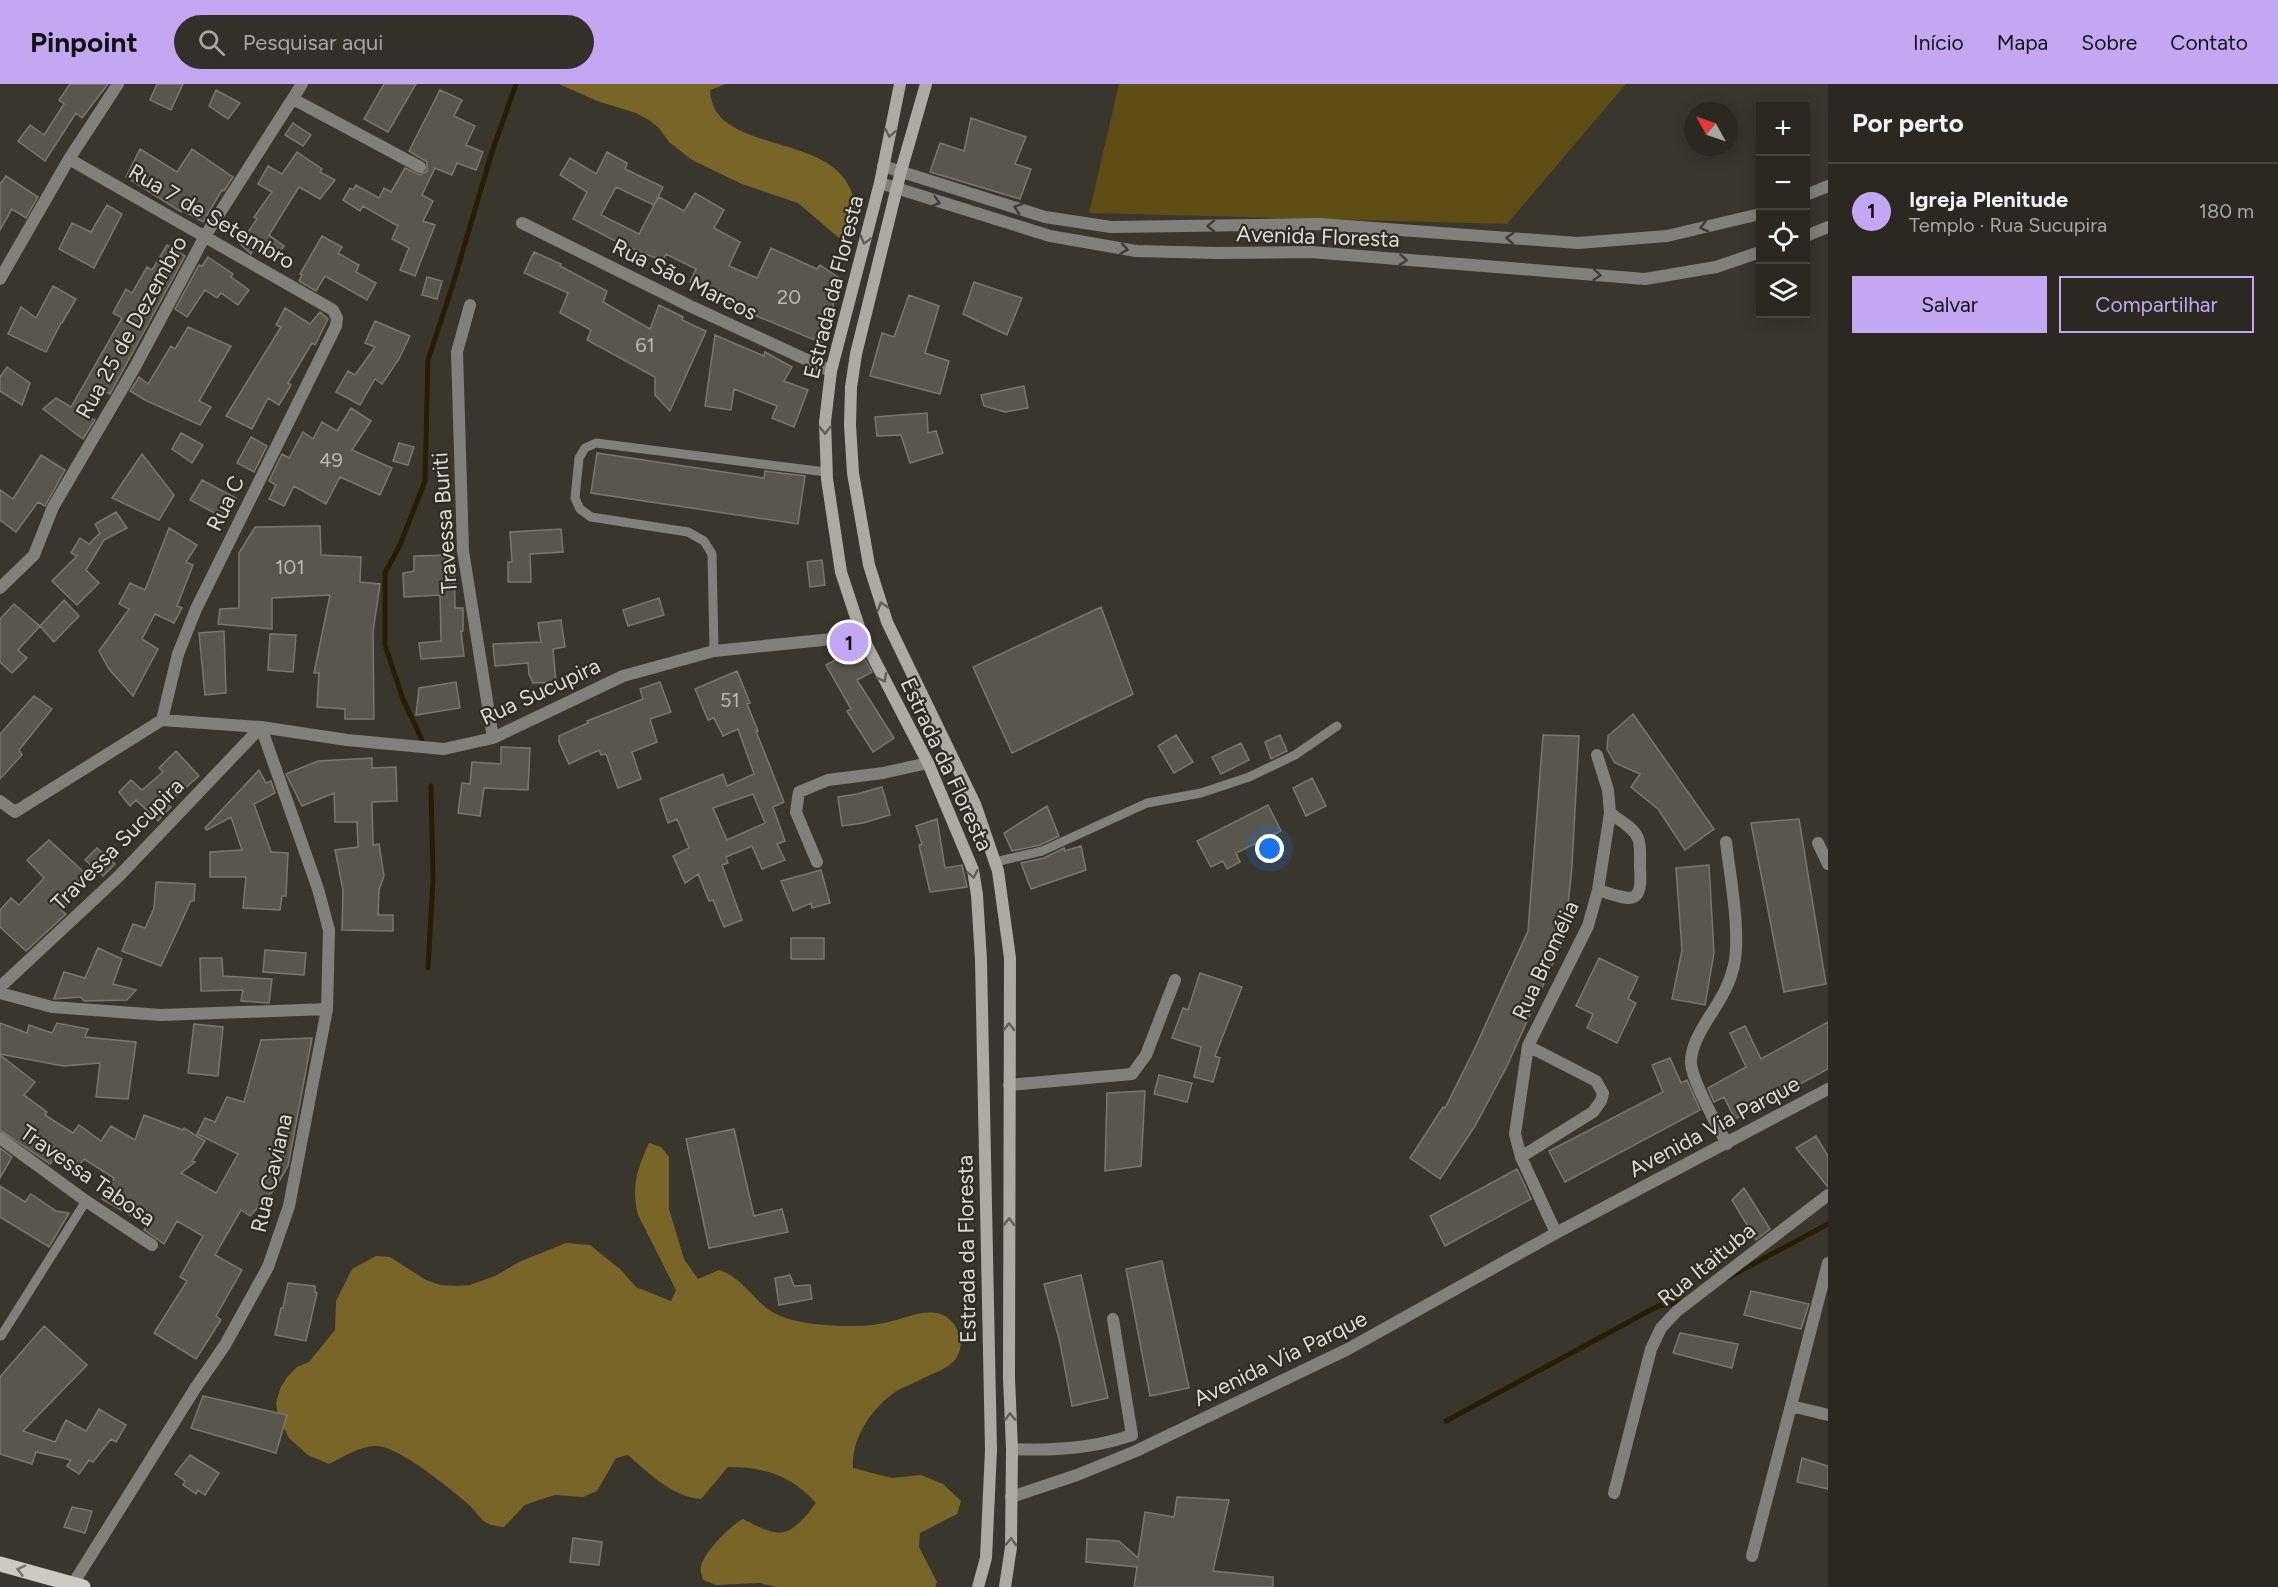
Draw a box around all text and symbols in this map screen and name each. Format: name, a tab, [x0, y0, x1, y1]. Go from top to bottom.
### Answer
search box	[174, 15, 594, 69]
text: Pinpoint	[30, 25, 138, 59]
icon: search	[195, 26, 228, 59]
text: Pesquisar aqui	[243, 29, 383, 56]
text: Início	[1913, 30, 1964, 55]
text: Mapa	[1997, 30, 2048, 55]
text: Sobre	[2081, 30, 2137, 55]
text: Contato	[2170, 30, 2248, 55]
north arrow	[1684, 102, 1738, 156]
map controls	[1756, 102, 1810, 318]
button: +	[1756, 102, 1810, 156]
text: Por perto	[1852, 107, 1964, 139]
one-way arrow	[884, 128, 897, 138]
button: −	[1756, 156, 1810, 210]
street label: Rua 7 de Setembro	[124, 158, 300, 275]
text: Igreja Plenitude	[1909, 186, 2068, 213]
street label: Estrada da Floresta	[798, 193, 869, 382]
one-way arrow	[930, 195, 940, 207]
text: 1	[1867, 199, 1876, 223]
text: 180 m	[2199, 199, 2254, 223]
one-way arrow	[1013, 203, 1024, 215]
button: locate	[1756, 210, 1810, 264]
text: Templo · Rua Sucupira	[1909, 213, 2107, 237]
one-way arrow	[1206, 220, 1215, 233]
street label: Avenida Floresta	[1236, 220, 1400, 253]
one-way arrow	[1699, 220, 1709, 233]
street label: Rua 25 de Dezembro	[70, 231, 193, 424]
one-way arrow	[1506, 232, 1515, 245]
street label: Rua São Marcos	[608, 233, 762, 326]
one-way arrow	[860, 234, 873, 244]
one-way arrow	[1120, 242, 1129, 254]
one-way arrow	[1398, 253, 1407, 266]
button: layers	[1756, 264, 1810, 318]
one-way arrow	[1593, 268, 1602, 281]
button: Salvar	[1852, 276, 2047, 333]
button: Compartilhar	[2059, 276, 2254, 333]
house number: 20	[777, 285, 801, 309]
house number: 61	[635, 333, 655, 357]
one-way arrow	[819, 425, 831, 434]
house number: 49	[319, 448, 343, 472]
street label: Travessa Buriti	[426, 451, 463, 595]
street label: Rua C	[200, 471, 250, 535]
house number: 101	[275, 555, 305, 579]
one-way arrow	[877, 601, 889, 612]
pin: 1	[830, 620, 868, 664]
street label: Rua Sucupira	[476, 652, 605, 731]
one-way arrow	[876, 672, 888, 683]
street label: Estrada da Floresta	[895, 673, 999, 855]
house number: 51	[720, 688, 740, 712]
street label: Travessa Sucupira	[45, 772, 189, 916]
your location	[1255, 834, 1284, 863]
one-way arrow	[966, 869, 979, 879]
street label: Rua Bromélia	[1506, 896, 1585, 1024]
one-way arrow	[1003, 1023, 1015, 1032]
street label: Avenida Via Parque	[1624, 1070, 1804, 1183]
street label: Rua Caviana	[245, 1111, 298, 1235]
street label: Travessa Tabosa	[15, 1119, 161, 1232]
street label: Estrada da Floresta	[951, 1155, 982, 1343]
street label: Rua Itaituba	[1652, 1217, 1761, 1312]
one-way arrow	[1003, 1218, 1015, 1227]
street label: Avenida Via Parque	[1189, 1305, 1372, 1412]
one-way arrow	[1004, 1413, 1017, 1422]
one-way arrow	[1004, 1537, 1017, 1546]
one-way arrow	[16, 1564, 26, 1577]

